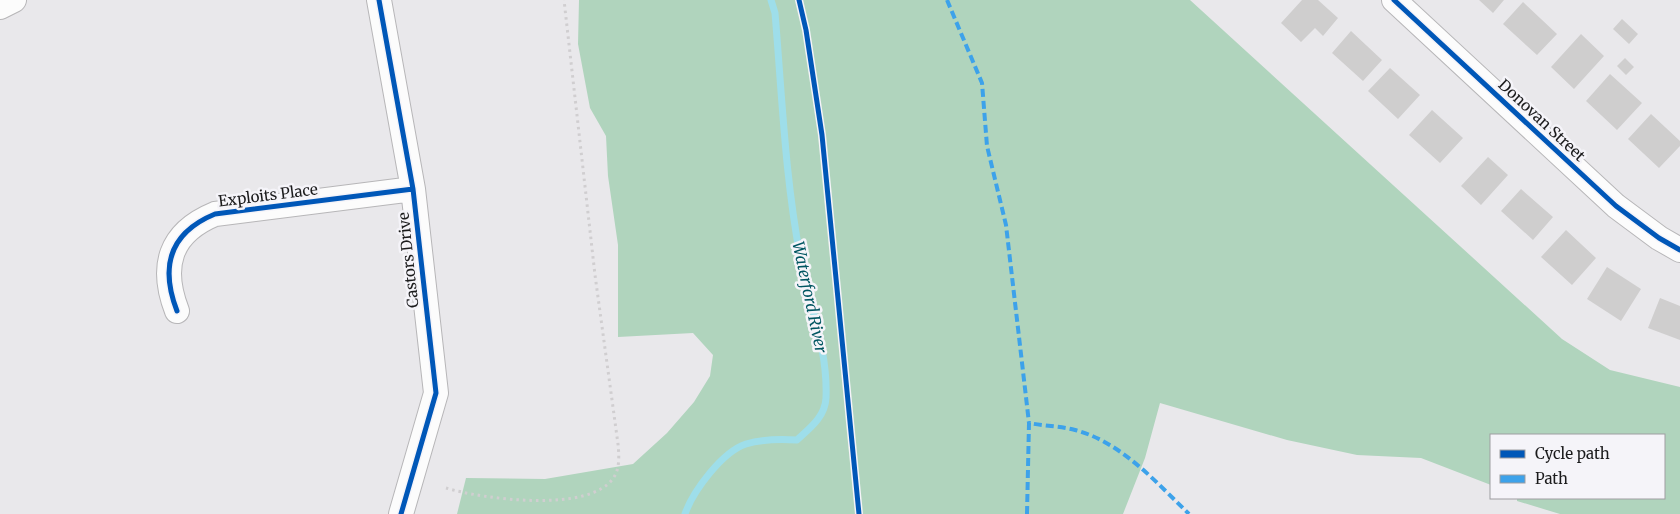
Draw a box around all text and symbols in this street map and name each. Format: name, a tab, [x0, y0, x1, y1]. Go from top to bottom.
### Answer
street label: Donovan Street	[1495, 75, 1589, 165]
street label: Exploits Place	[217, 179, 319, 211]
street label: Castors Drive	[394, 211, 422, 309]
water label: Waterford River	[788, 239, 832, 355]
legend	[1490, 434, 1665, 499]
text: Cycle path	[1535, 444, 1610, 463]
text: Path	[1535, 469, 1568, 488]

